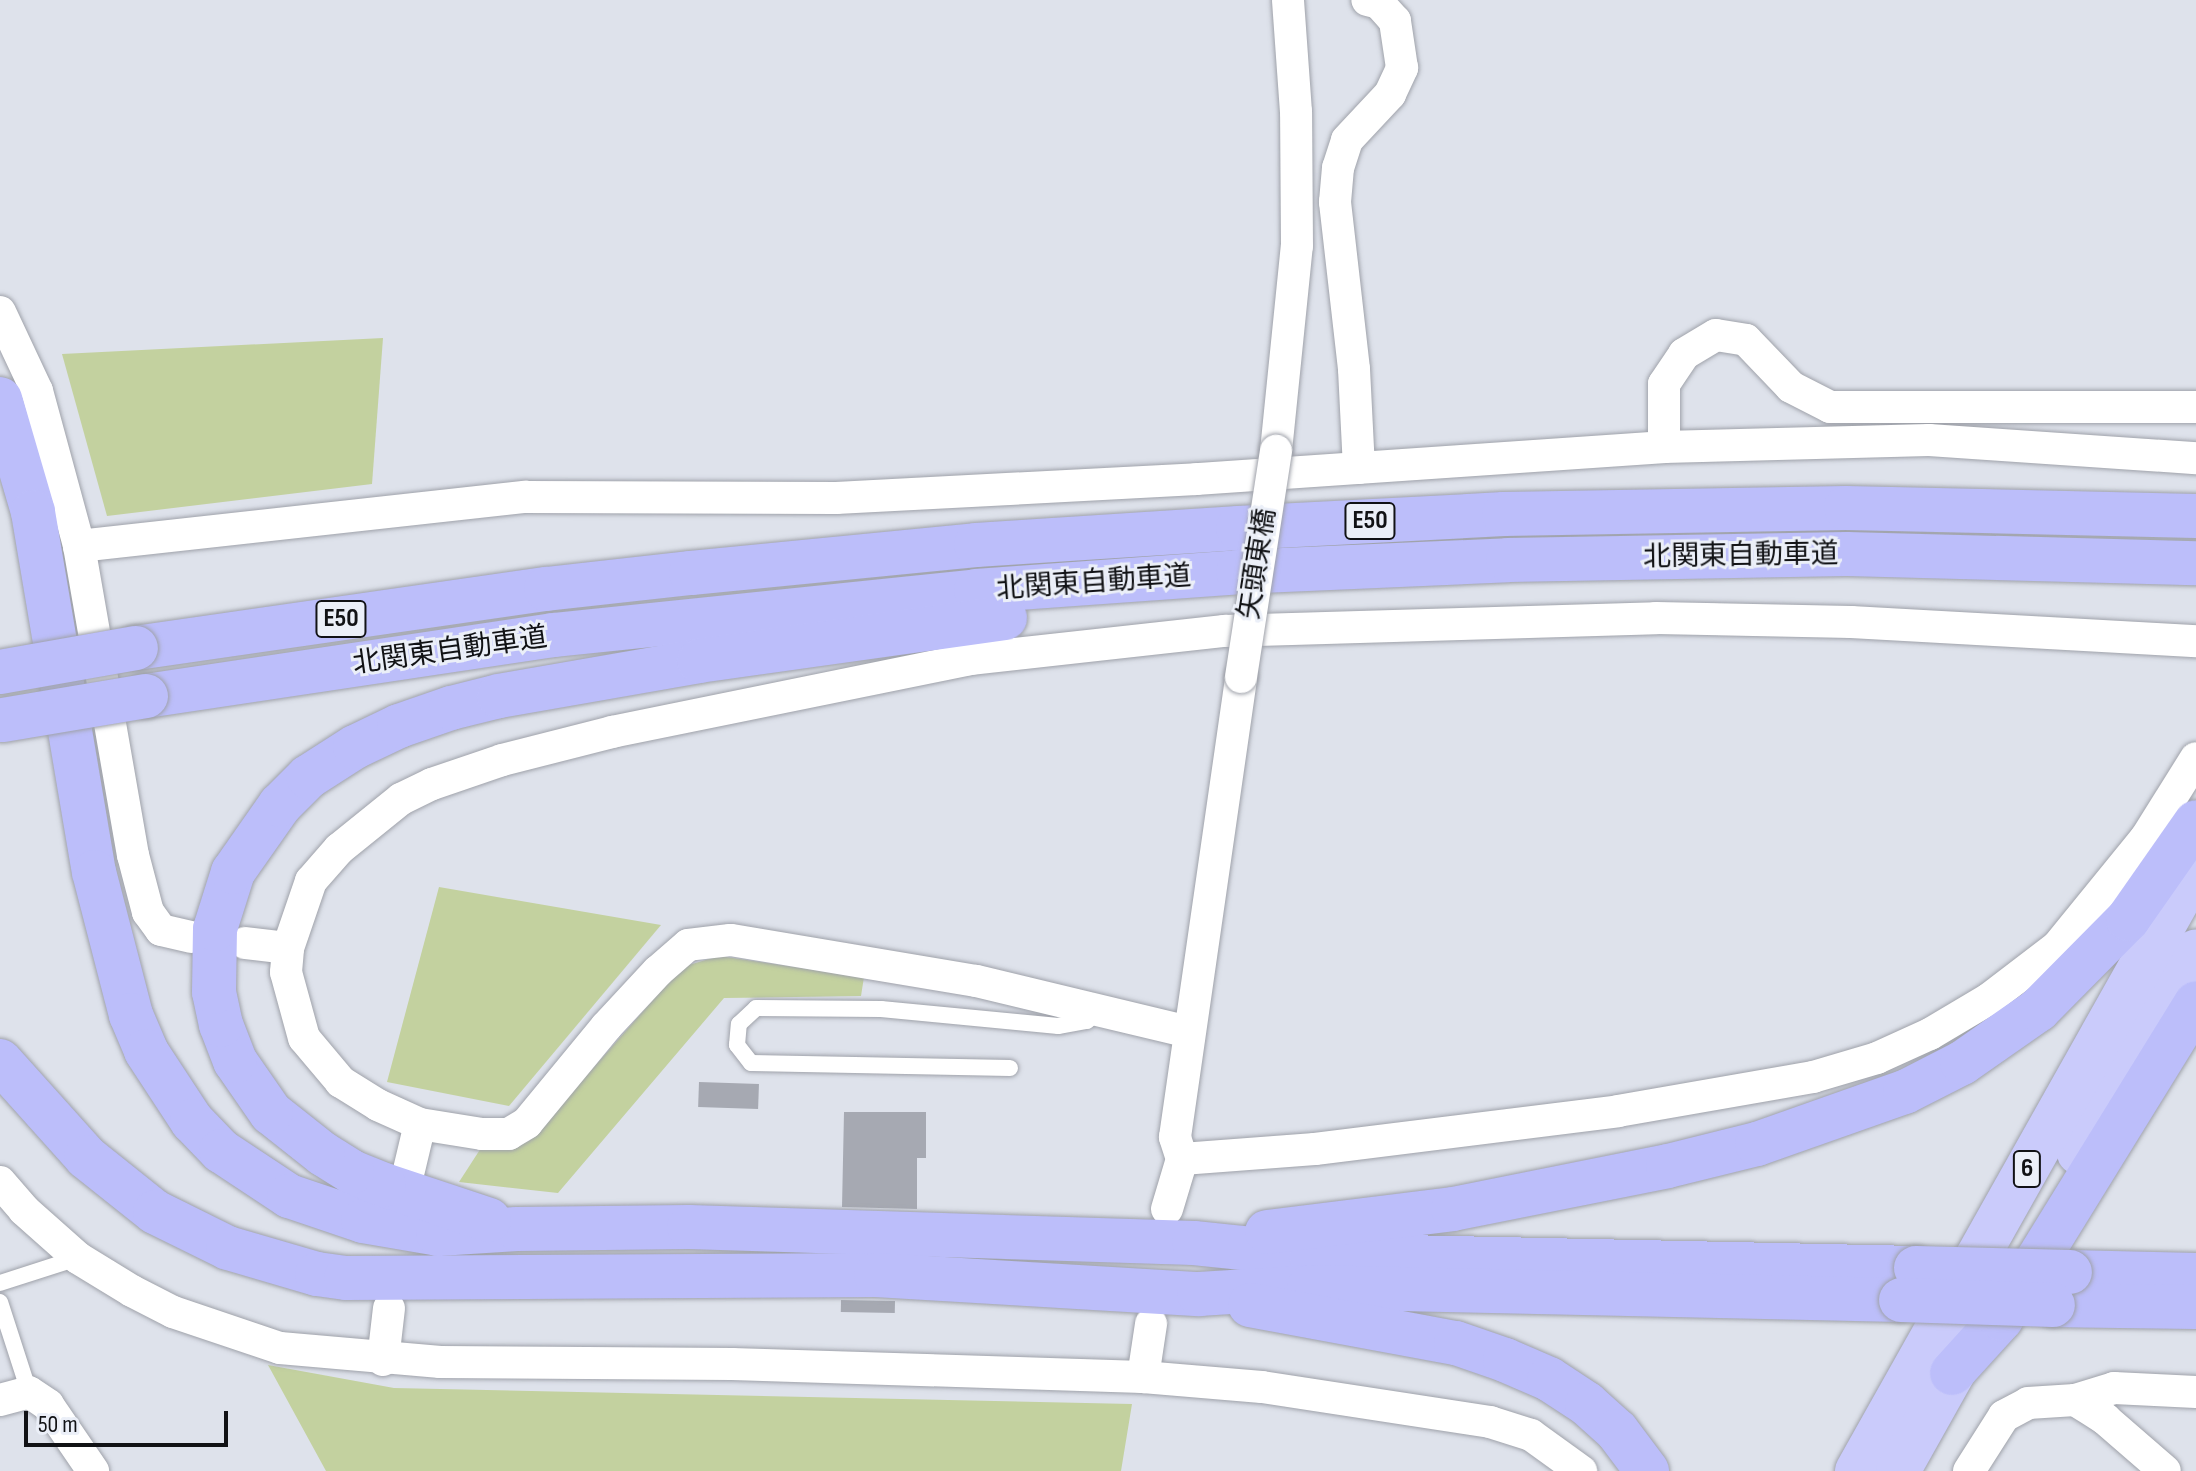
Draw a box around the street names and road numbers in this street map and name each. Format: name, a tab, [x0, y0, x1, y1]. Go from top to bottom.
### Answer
road number: E50	[1344, 499, 1396, 543]
street label: 矢頭東橋	[1233, 506, 1283, 622]
street label: 北関東自動車道	[1643, 537, 1839, 575]
street label: 北関東自動車道	[995, 559, 1193, 607]
road number: E50	[315, 597, 367, 641]
street label: 北関東自動車道	[351, 621, 549, 681]
road number: 6	[2011, 1147, 2043, 1191]

